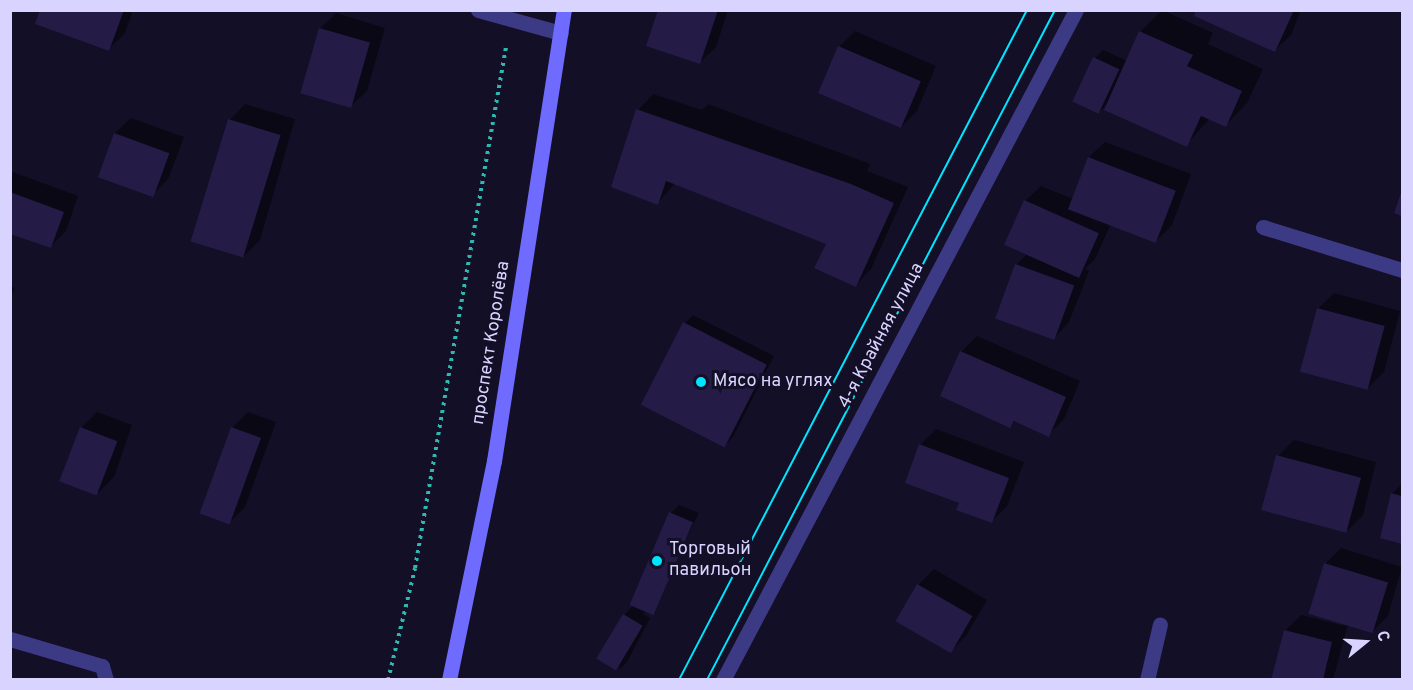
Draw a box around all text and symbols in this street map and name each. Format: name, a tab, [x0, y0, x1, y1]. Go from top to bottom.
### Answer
street label: проспект Королёва	[468, 260, 516, 426]
street label: 4-я Крайняя улица	[835, 260, 929, 412]
place label: Мясо на углях	[713, 371, 833, 393]
marker: Мясо на углях	[694, 375, 708, 389]
place label: Торговый павильон	[669, 540, 751, 582]
marker: Торговый павильон	[650, 554, 664, 568]
north arrow	[1335, 612, 1395, 672]
text: С	[1371, 628, 1393, 644]

